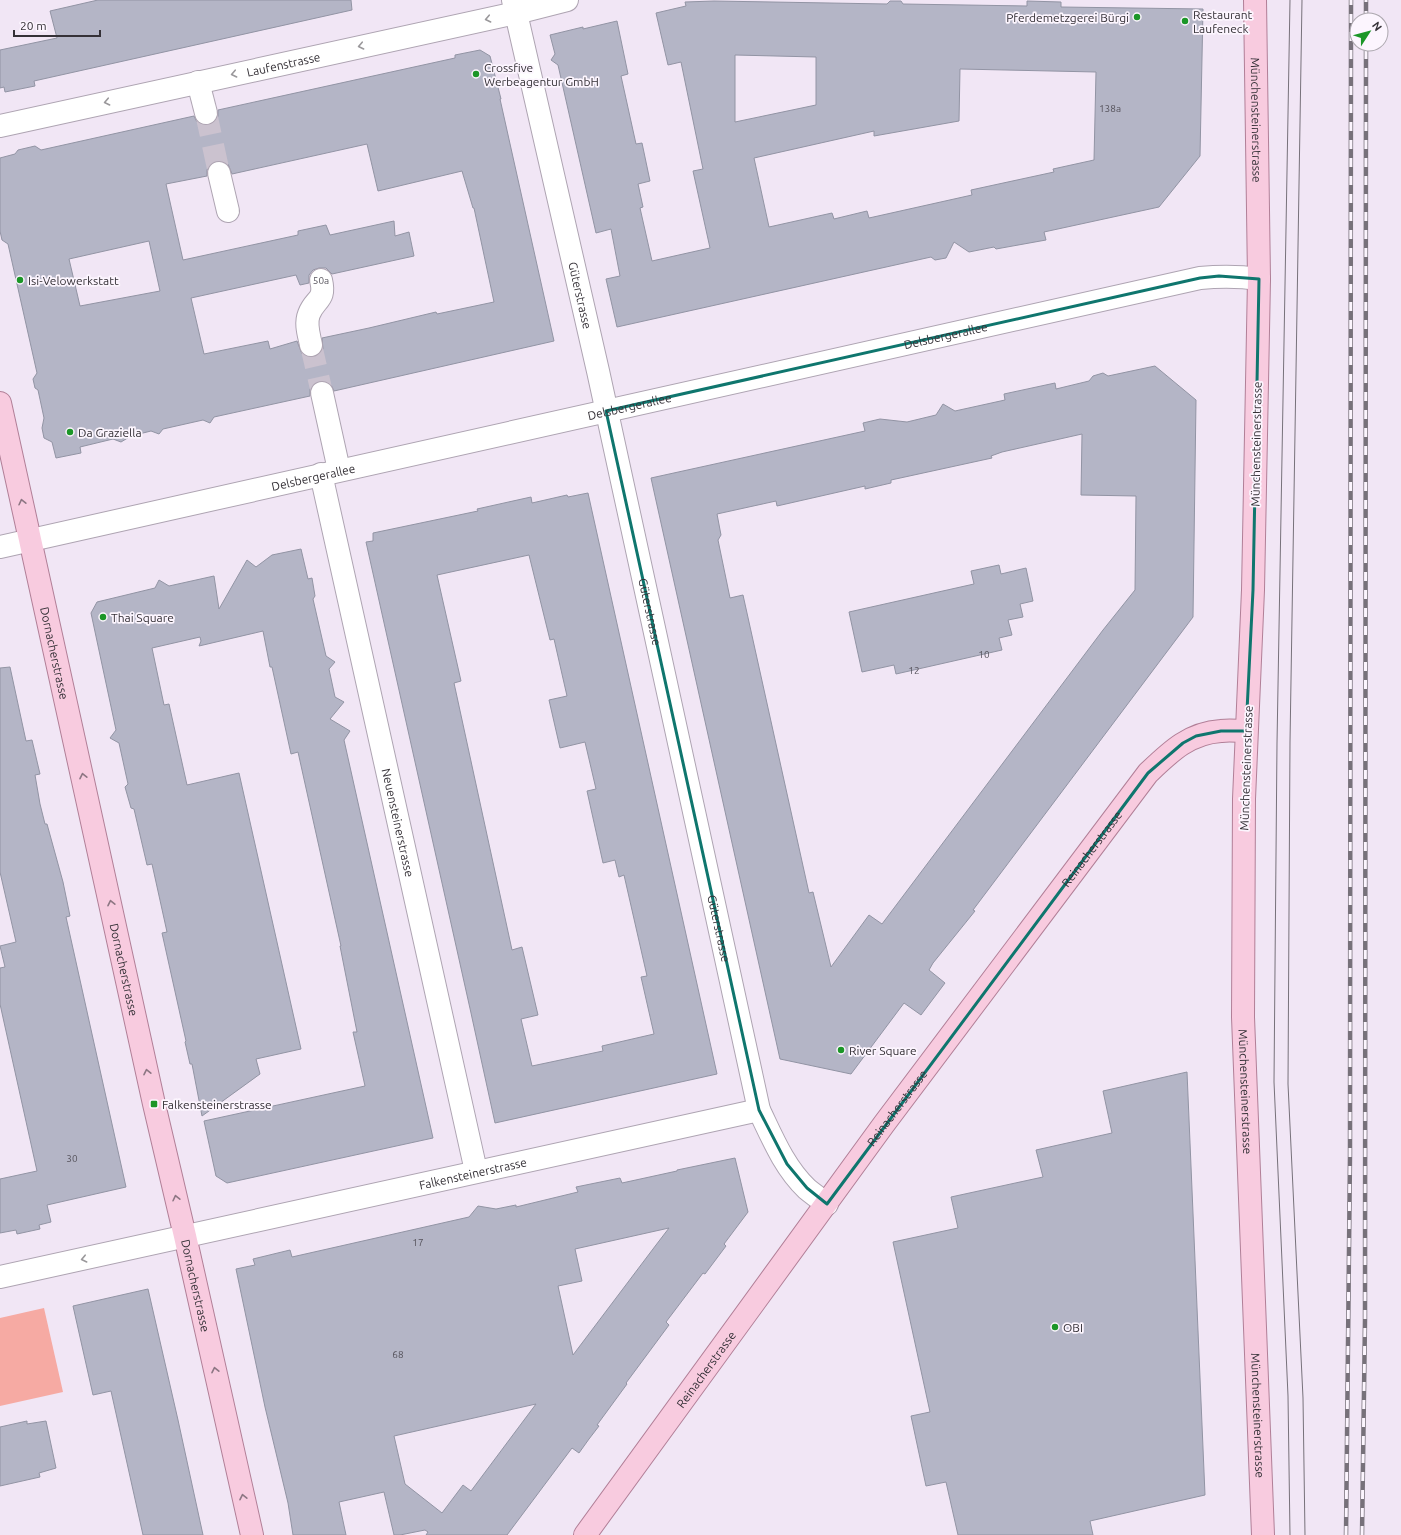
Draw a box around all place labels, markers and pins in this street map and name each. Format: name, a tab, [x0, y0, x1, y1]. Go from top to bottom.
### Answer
place label: Restaurant Laufeneck	[1193, 8, 1253, 35]
place label: Pferdemetzgerei Bürgi	[1006, 11, 1129, 24]
marker: Pferdemetzgerei Bürgi	[1132, 12, 1142, 22]
marker: Restaurant Laufeneck	[1180, 16, 1190, 26]
place label: Crossfive Werbeagentur GmbH	[484, 61, 599, 88]
marker: Crossfive Werbeagentur GmbH	[471, 69, 481, 79]
place label: Isi-Velowerkstatt	[28, 274, 119, 287]
marker: Isi-Velowerkstatt	[15, 275, 25, 285]
place label: Da Graziella	[78, 426, 142, 439]
marker: Da Graziella	[65, 427, 75, 437]
place label: Thai Square	[111, 611, 174, 624]
marker: Thai Square	[98, 612, 108, 622]
place label: River Square	[849, 1044, 917, 1057]
marker: River Square	[836, 1045, 846, 1055]
place label: Falkensteinerstrasse	[162, 1098, 272, 1111]
marker: Falkensteinerstrasse	[149, 1099, 159, 1109]
place label: OBI	[1063, 1321, 1083, 1334]
marker: OBI	[1050, 1322, 1060, 1332]

